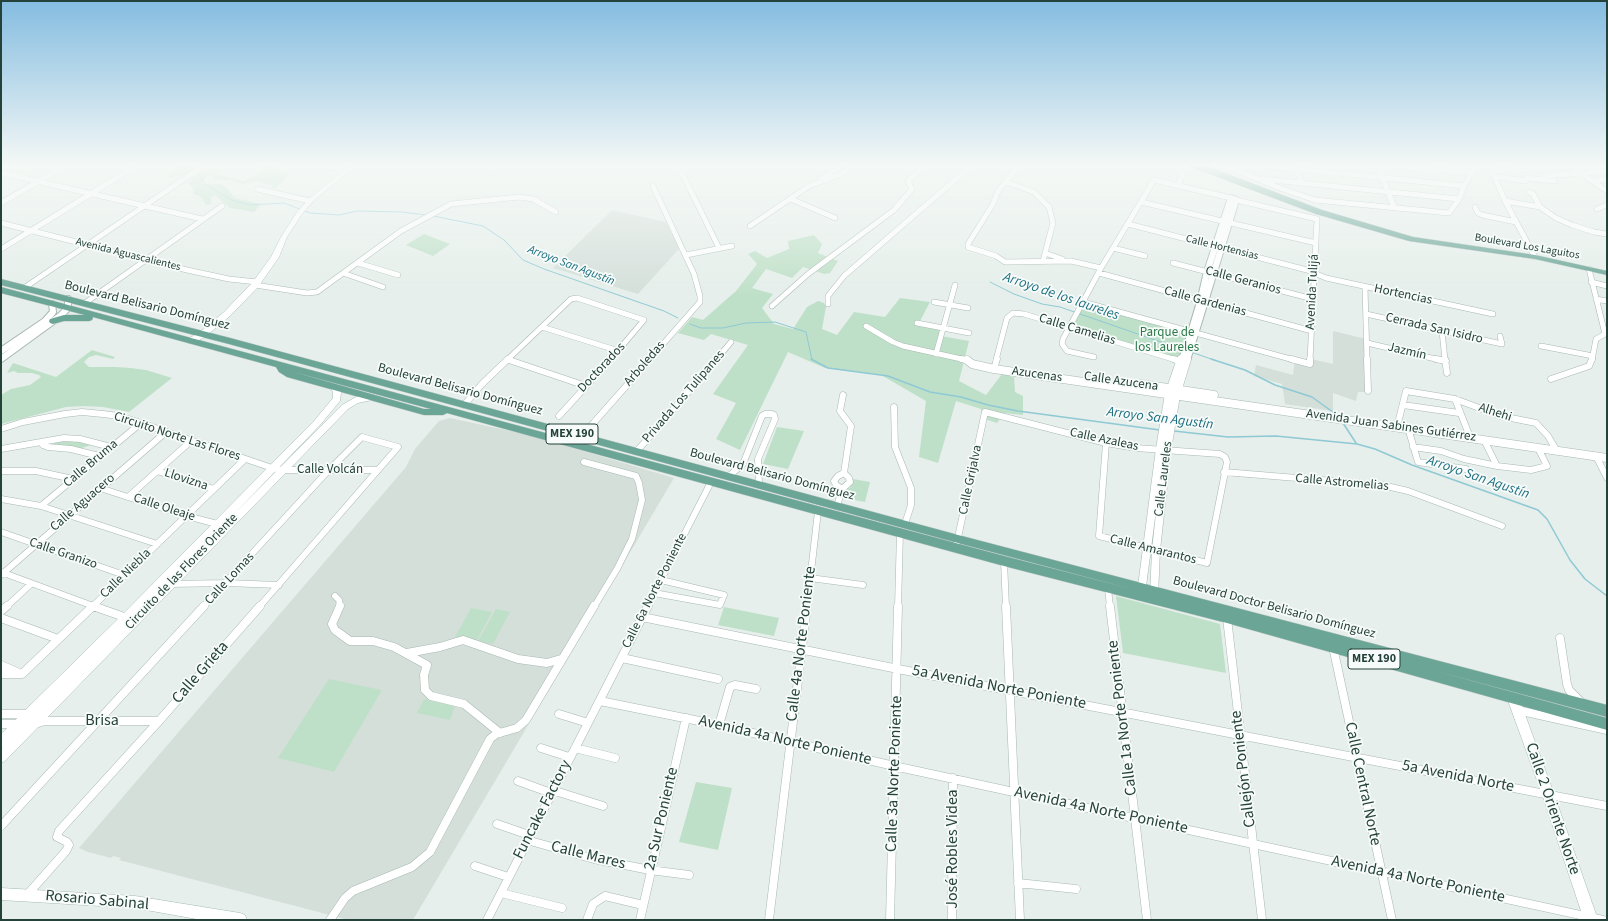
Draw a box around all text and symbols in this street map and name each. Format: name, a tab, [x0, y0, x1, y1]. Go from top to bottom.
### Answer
street label: Boulevard Los Laguitos	[1473, 231, 1581, 263]
street label: Calle Hortensias	[1184, 233, 1260, 263]
street label: Avenida Aguascalientes	[74, 236, 182, 274]
water label: Arroyo San Agustín	[525, 243, 617, 289]
street label: Avenida Tulijá	[1303, 254, 1323, 330]
street label: Calle Geranios	[1203, 263, 1283, 299]
water label: Arroyo de los laureles	[1001, 269, 1121, 325]
street label: Boulevard Belisario Domínguez	[63, 278, 231, 334]
street label: Hortencias	[1373, 281, 1433, 309]
street label: Calle Gardenias	[1162, 284, 1248, 320]
street label: Cerrada San Isidro	[1384, 310, 1484, 348]
street label: Calle Camelias	[1037, 311, 1117, 349]
park label: Parque de los Laureles	[1135, 325, 1199, 356]
street label: Arboledas	[621, 338, 669, 390]
street label: Doctorados	[575, 340, 629, 396]
street label: Jazmín	[1386, 340, 1428, 364]
street label: Privada Los Tulipanes	[640, 348, 728, 446]
street label: Boulevard Belisario Domínguez	[376, 360, 544, 420]
street label: Azucenas	[1011, 364, 1063, 386]
street label: Calle Azucena	[1083, 369, 1159, 395]
street label: Alhehi	[1476, 400, 1514, 426]
water label: Arroyo San Agustín	[1106, 404, 1214, 434]
street label: Avenida Juan Sabines Gutiérrez	[1305, 406, 1477, 446]
street label: Circuito Norte Las Flores	[112, 409, 242, 465]
road number: MEX 190	[546, 424, 598, 444]
street label: Calle Azaleas	[1068, 425, 1140, 455]
street label: Calle Bruma	[61, 437, 121, 491]
street label: Calle Laureles	[1152, 441, 1176, 517]
street label: Calle Grijalva	[956, 444, 986, 516]
street label: Boulevard Belisario Domínguez	[688, 445, 856, 505]
water label: Arroyo San Agustín	[1425, 453, 1531, 503]
street label: Calle Volcán	[297, 462, 363, 478]
street label: Llovizna	[162, 466, 210, 494]
street label: Calle Aguacero	[48, 471, 118, 535]
street label: Calle Astromelias	[1295, 471, 1389, 495]
street label: Calle Oleaje	[131, 491, 197, 525]
street label: Circuito de las Flores Oriente	[122, 511, 242, 633]
street label: Calle 6a Norte Poniente	[619, 531, 691, 651]
street label: Calle Amarantos	[1108, 532, 1198, 568]
street label: Calle Granizo	[27, 535, 99, 573]
street label: Calle Niebla	[97, 546, 155, 602]
street label: Calle Lomas	[202, 550, 258, 608]
street label: Calle 4a Norte Poniente	[783, 565, 821, 723]
street label: Boulevard Doctor Belisario Domínguez	[1171, 573, 1377, 643]
street label: Calle Grieta	[169, 638, 233, 708]
street label: Calle 1a Norte Poniente	[1104, 639, 1142, 797]
road number: MEX 190	[1348, 649, 1400, 669]
street label: 5a Avenida Norte Poniente	[910, 662, 1088, 714]
street label: Calle 3a Norte Poniente	[883, 695, 907, 853]
street label: Callejón Poniente	[1227, 709, 1261, 829]
street label: Brisa	[85, 711, 119, 731]
street label: Avenida 4a Norte Poniente	[697, 712, 873, 770]
street label: Calle Central Norte	[1340, 720, 1384, 848]
street label: Calle 2 Oriente Norte	[1520, 740, 1584, 878]
street label: Funcake Factory	[510, 757, 576, 863]
street label: 5a Avenida Norte	[1400, 757, 1516, 797]
street label: 2a Sur Poniente	[641, 766, 683, 872]
street label: Avenida 4a Norte Poniente	[1013, 783, 1189, 839]
street label: José Robles Videa	[943, 789, 963, 909]
street label: Calle Mares	[549, 837, 627, 875]
street label: Avenida 4a Norte Poniente	[1330, 852, 1506, 908]
street label: Rosario Sabinal	[44, 887, 150, 915]

